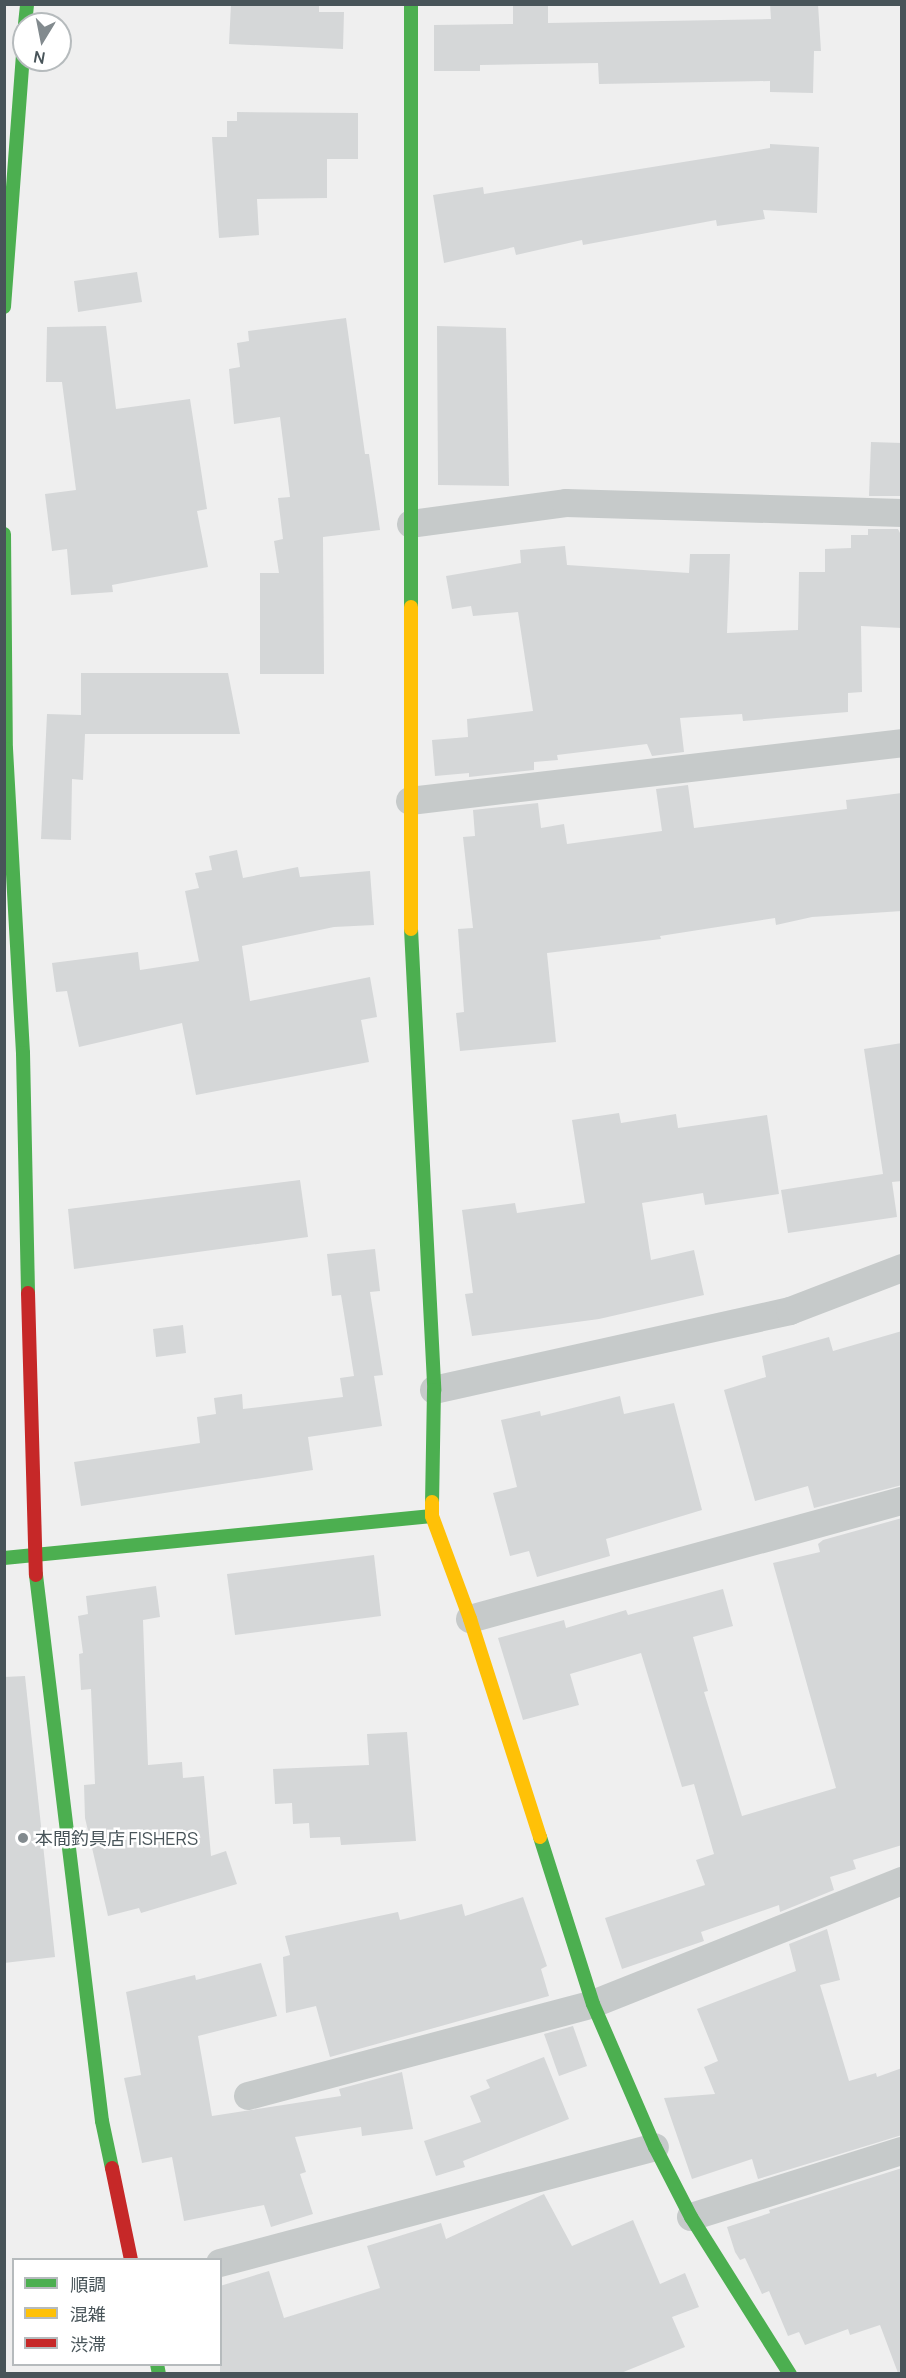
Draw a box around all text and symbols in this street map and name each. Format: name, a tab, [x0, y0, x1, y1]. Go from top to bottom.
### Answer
north arrow	[12, 12, 72, 72]
text: N	[32, 46, 47, 70]
place label: 本間釣具店 FISHERS	[35, 1827, 198, 1849]
marker: 本間釣具店 FISHERS	[16, 1831, 30, 1845]
legend	[12, 2258, 222, 2366]
text: 順調	[70, 2272, 106, 2296]
text: 混雑	[70, 2302, 106, 2326]
text: 渋滞	[70, 2332, 106, 2356]

